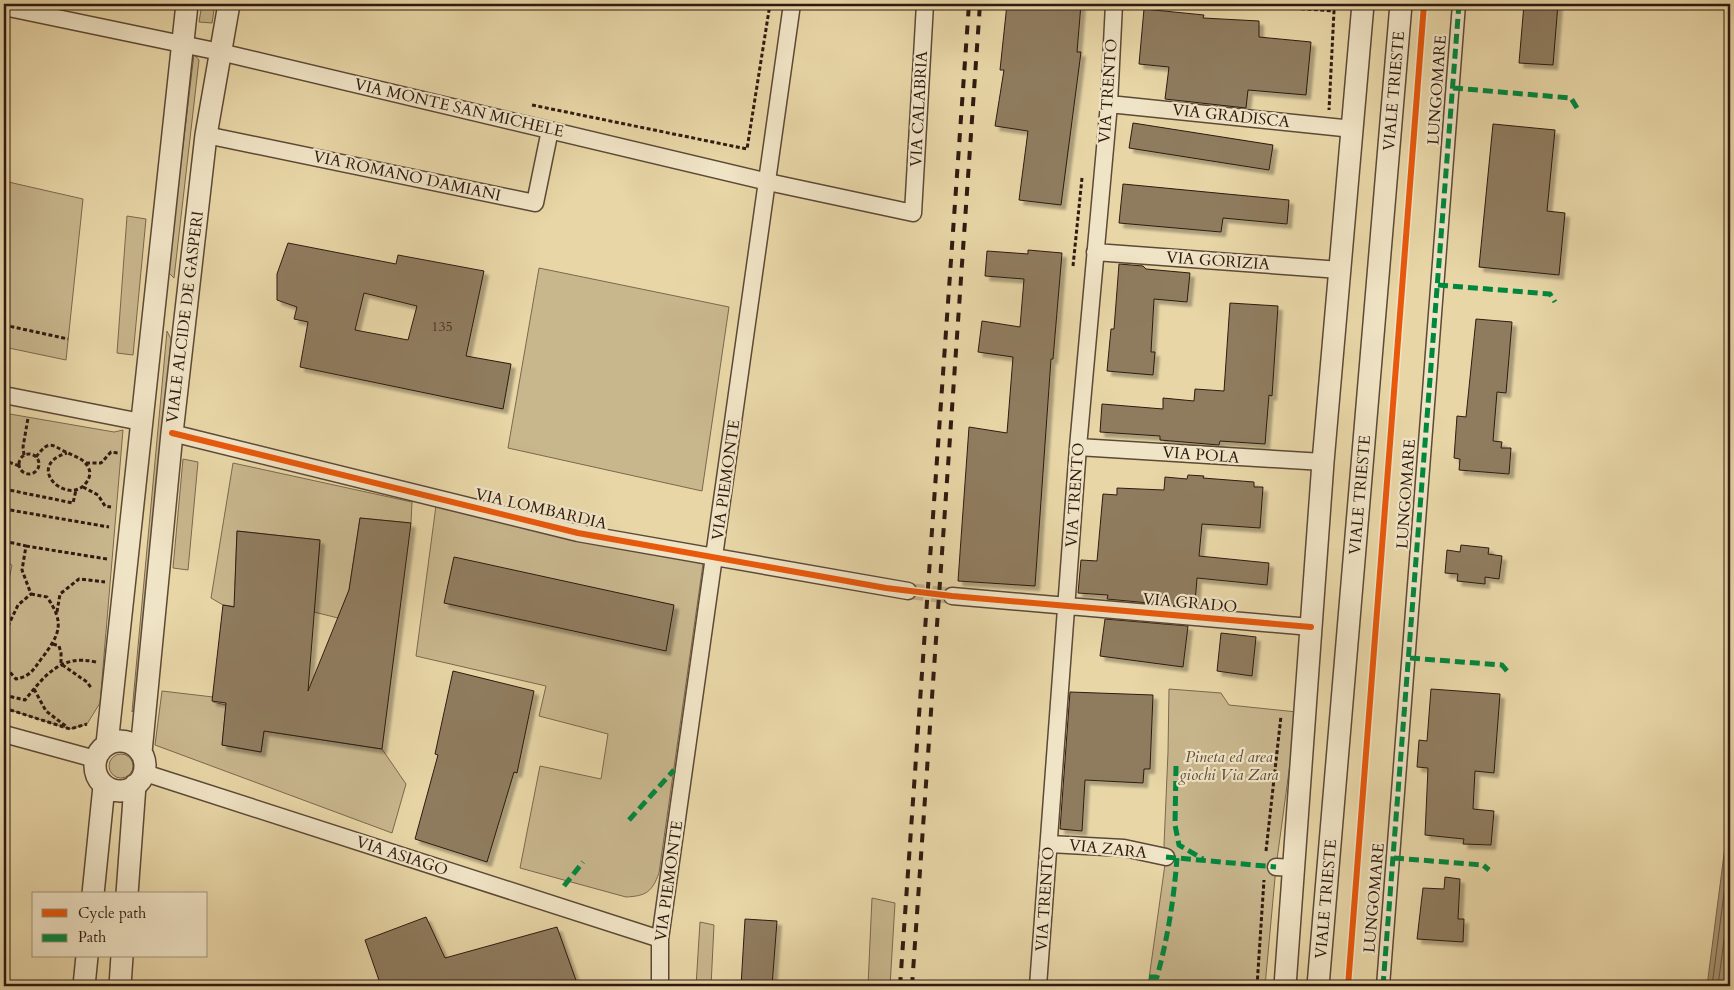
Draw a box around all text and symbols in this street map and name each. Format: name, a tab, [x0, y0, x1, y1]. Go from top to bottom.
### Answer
street label: VIALE TRIESTE	[1378, 30, 1410, 152]
street label: LUNGOMARE	[1422, 34, 1452, 146]
street label: VIA TRENTO	[1093, 38, 1123, 144]
street label: VIA CALABRIA	[905, 50, 933, 168]
street label: VIA MONTE SAN MICHELE	[352, 73, 566, 143]
street label: VIA GRADISCA	[1171, 99, 1292, 133]
street label: VIA ROMANO DAMIANI	[311, 145, 503, 207]
street label: VIALE ALCIDE DE GASPERI	[161, 210, 209, 424]
street label: VIA GORIZIA	[1165, 246, 1271, 276]
house number: 135	[431, 317, 453, 336]
street label: VIA PIEMONTE	[707, 418, 745, 542]
street label: VIALE TRIESTE	[1344, 434, 1376, 556]
street label: LUNGOMARE	[1391, 438, 1421, 550]
street label: VIA POLA	[1162, 441, 1241, 469]
street label: VIA TRENTO	[1060, 442, 1090, 548]
street label: VIA LOMBARDIA	[473, 483, 610, 535]
street label: VIA GRADO	[1142, 588, 1238, 618]
park label: Pineta ed area giochi Via Zara	[1178, 746, 1278, 786]
street label: VIA PIEMONTE	[650, 819, 688, 943]
street label: VIA ASIAGO	[353, 831, 451, 881]
street label: VIA ZARA	[1068, 834, 1149, 864]
street label: VIALE TRIESTE	[1310, 838, 1342, 960]
street label: LUNGOMARE	[1358, 842, 1390, 954]
street label: VIA TRENTO	[1030, 846, 1060, 952]
legend	[32, 892, 208, 958]
text: Cycle path	[78, 903, 147, 923]
text: Path	[78, 927, 107, 947]

